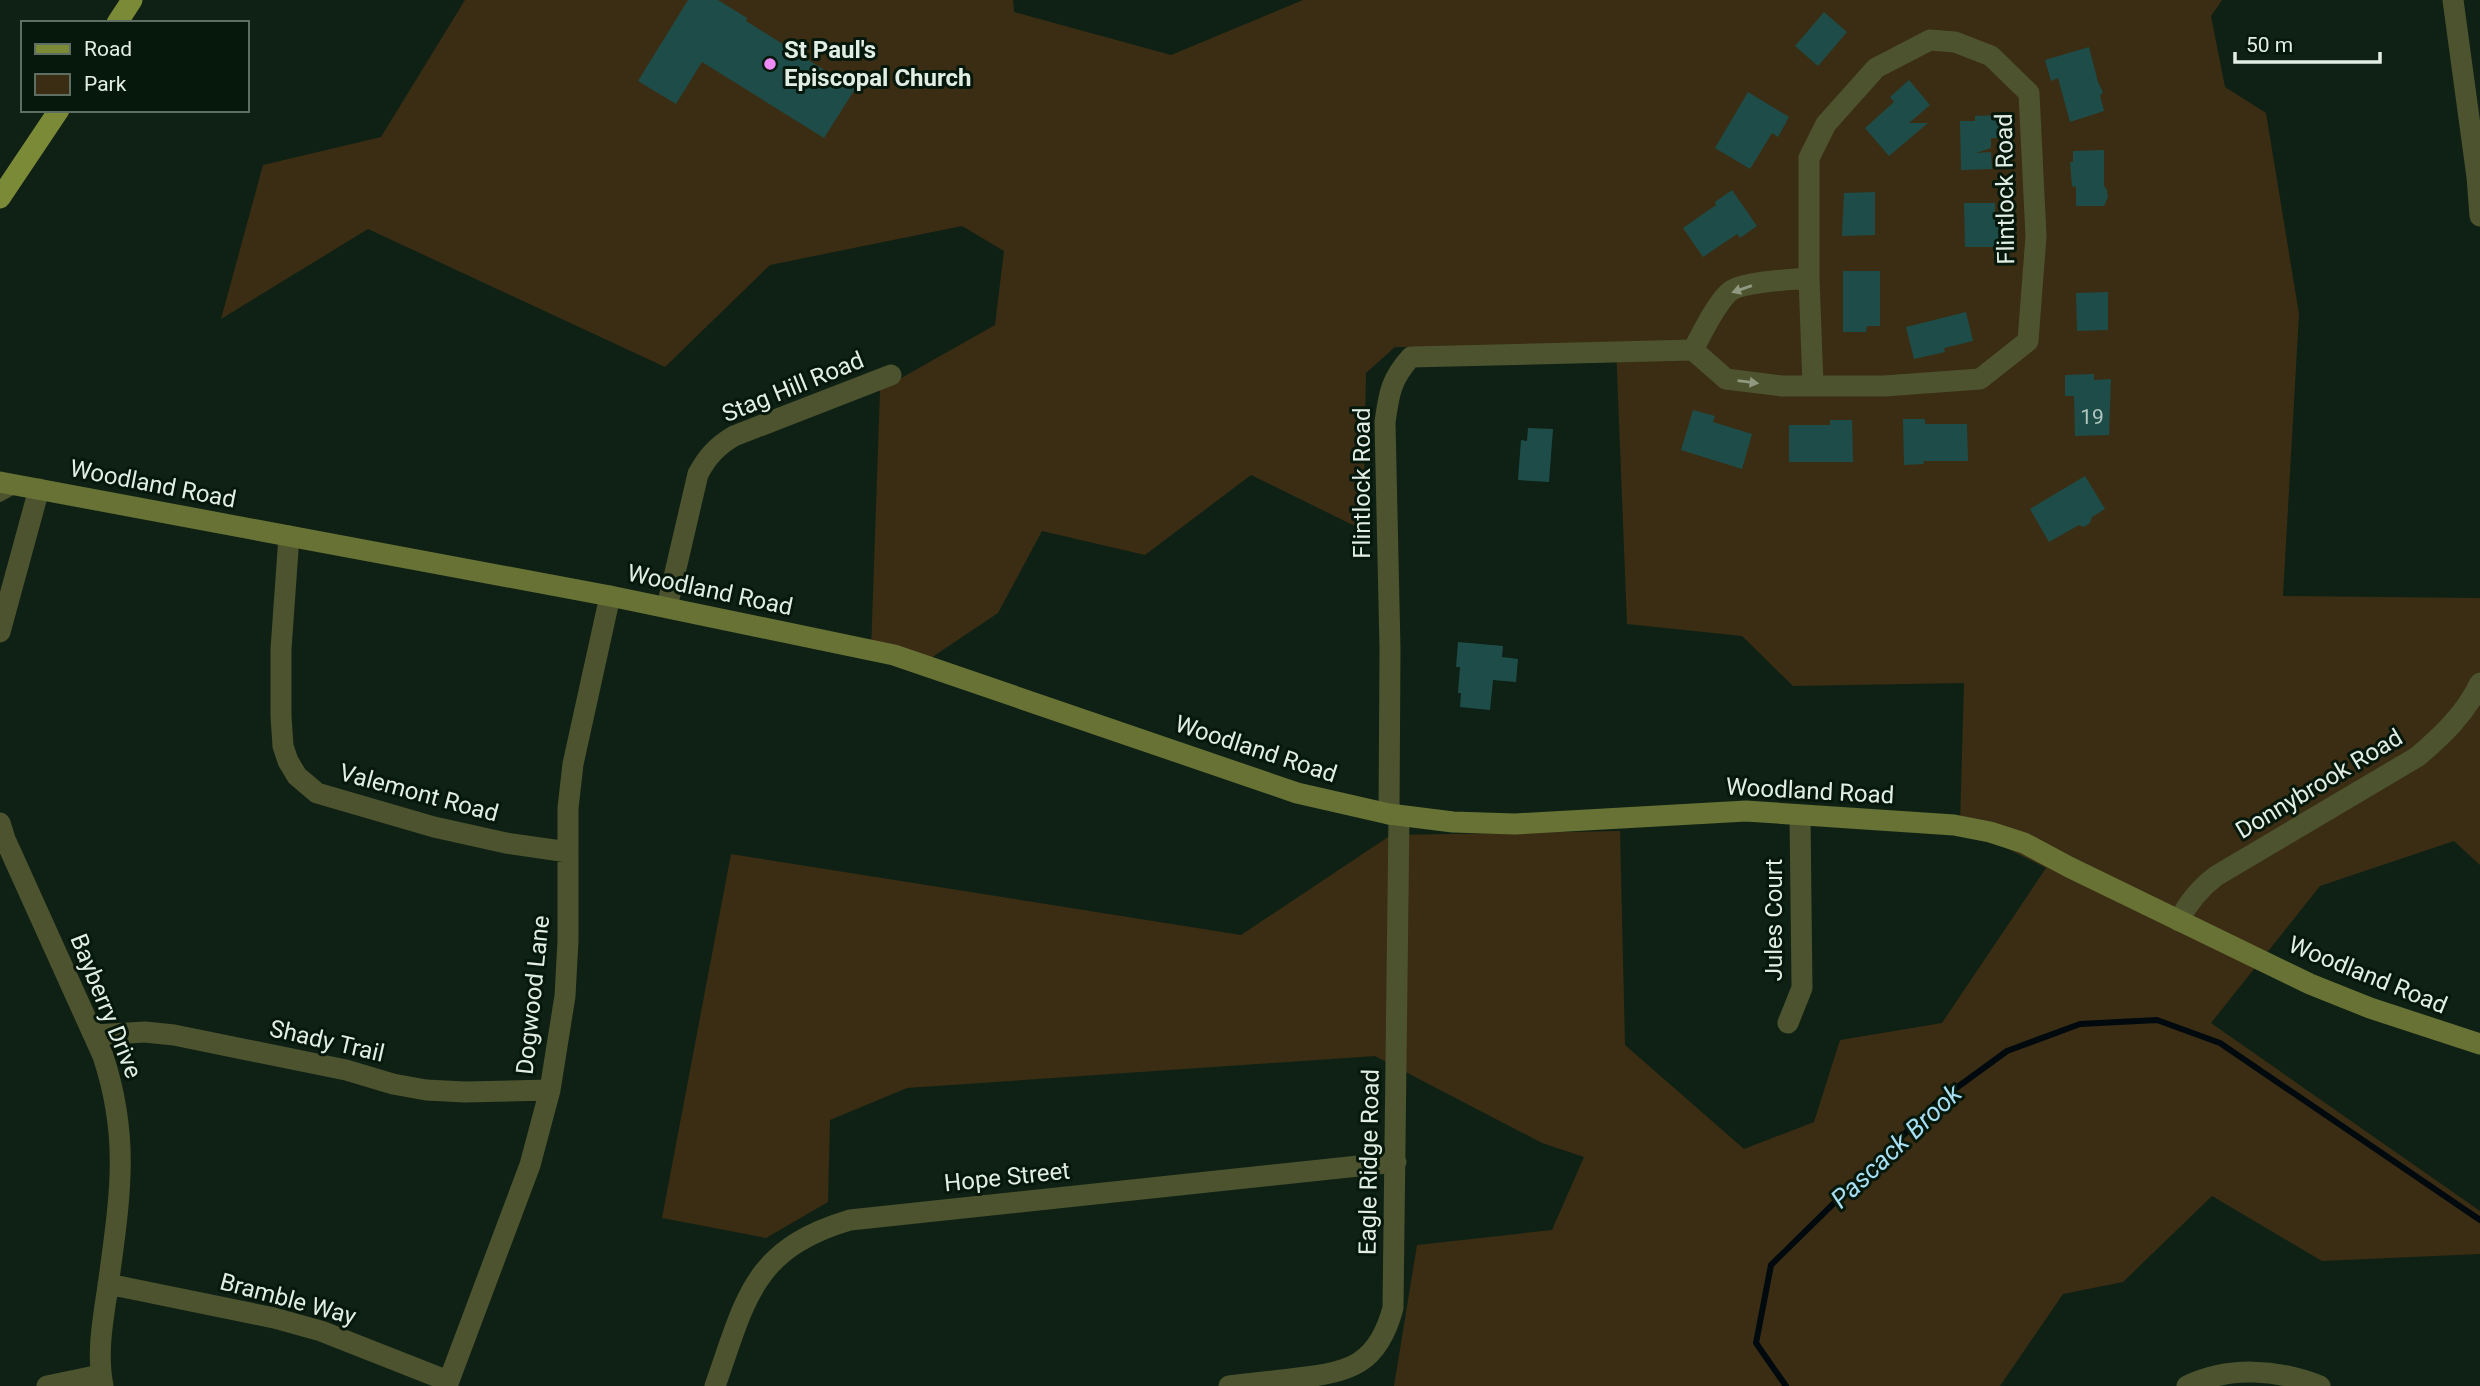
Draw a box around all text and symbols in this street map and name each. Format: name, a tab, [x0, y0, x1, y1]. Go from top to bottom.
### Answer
legend	[21, 21, 248, 112]
scale bar	[2235, 21, 2380, 65]
text: 50 m	[2246, 33, 2293, 57]
place label: St Paul's Episcopal Church	[784, 36, 972, 92]
text: Road	[84, 37, 132, 61]
marker: St Paul's Episcopal Church	[762, 56, 778, 72]
text: Park	[84, 72, 127, 96]
street label: Flintlock Road	[1990, 113, 2020, 265]
one-way arrow	[1731, 284, 1752, 294]
street label: Stag Hill Road	[718, 346, 868, 428]
one-way arrow	[1737, 377, 1759, 388]
house number: 19	[2080, 405, 2104, 429]
street label: Flintlock Road	[1348, 407, 1376, 559]
street label: Woodland Road	[68, 454, 238, 514]
street label: Woodland Road	[625, 559, 795, 621]
street label: Woodland Road	[1172, 710, 1340, 788]
street label: Donnybrook Road	[2231, 723, 2407, 845]
street label: Valemont Road	[337, 758, 501, 828]
street label: Woodland Road	[1725, 773, 1895, 809]
street label: Jules Court	[1760, 859, 1788, 981]
street label: Dogwood Lane	[511, 914, 555, 1076]
street label: Bayberry Drive	[64, 930, 148, 1082]
street label: Woodland Road	[2285, 930, 2451, 1020]
street label: Shady Trail	[267, 1014, 387, 1068]
street label: Eagle Ridge Road	[1353, 1069, 1385, 1255]
water label: Pascack Brook	[1825, 1077, 1968, 1214]
street label: Hope Street	[943, 1156, 1071, 1198]
street label: Bramble Way	[217, 1267, 360, 1331]

